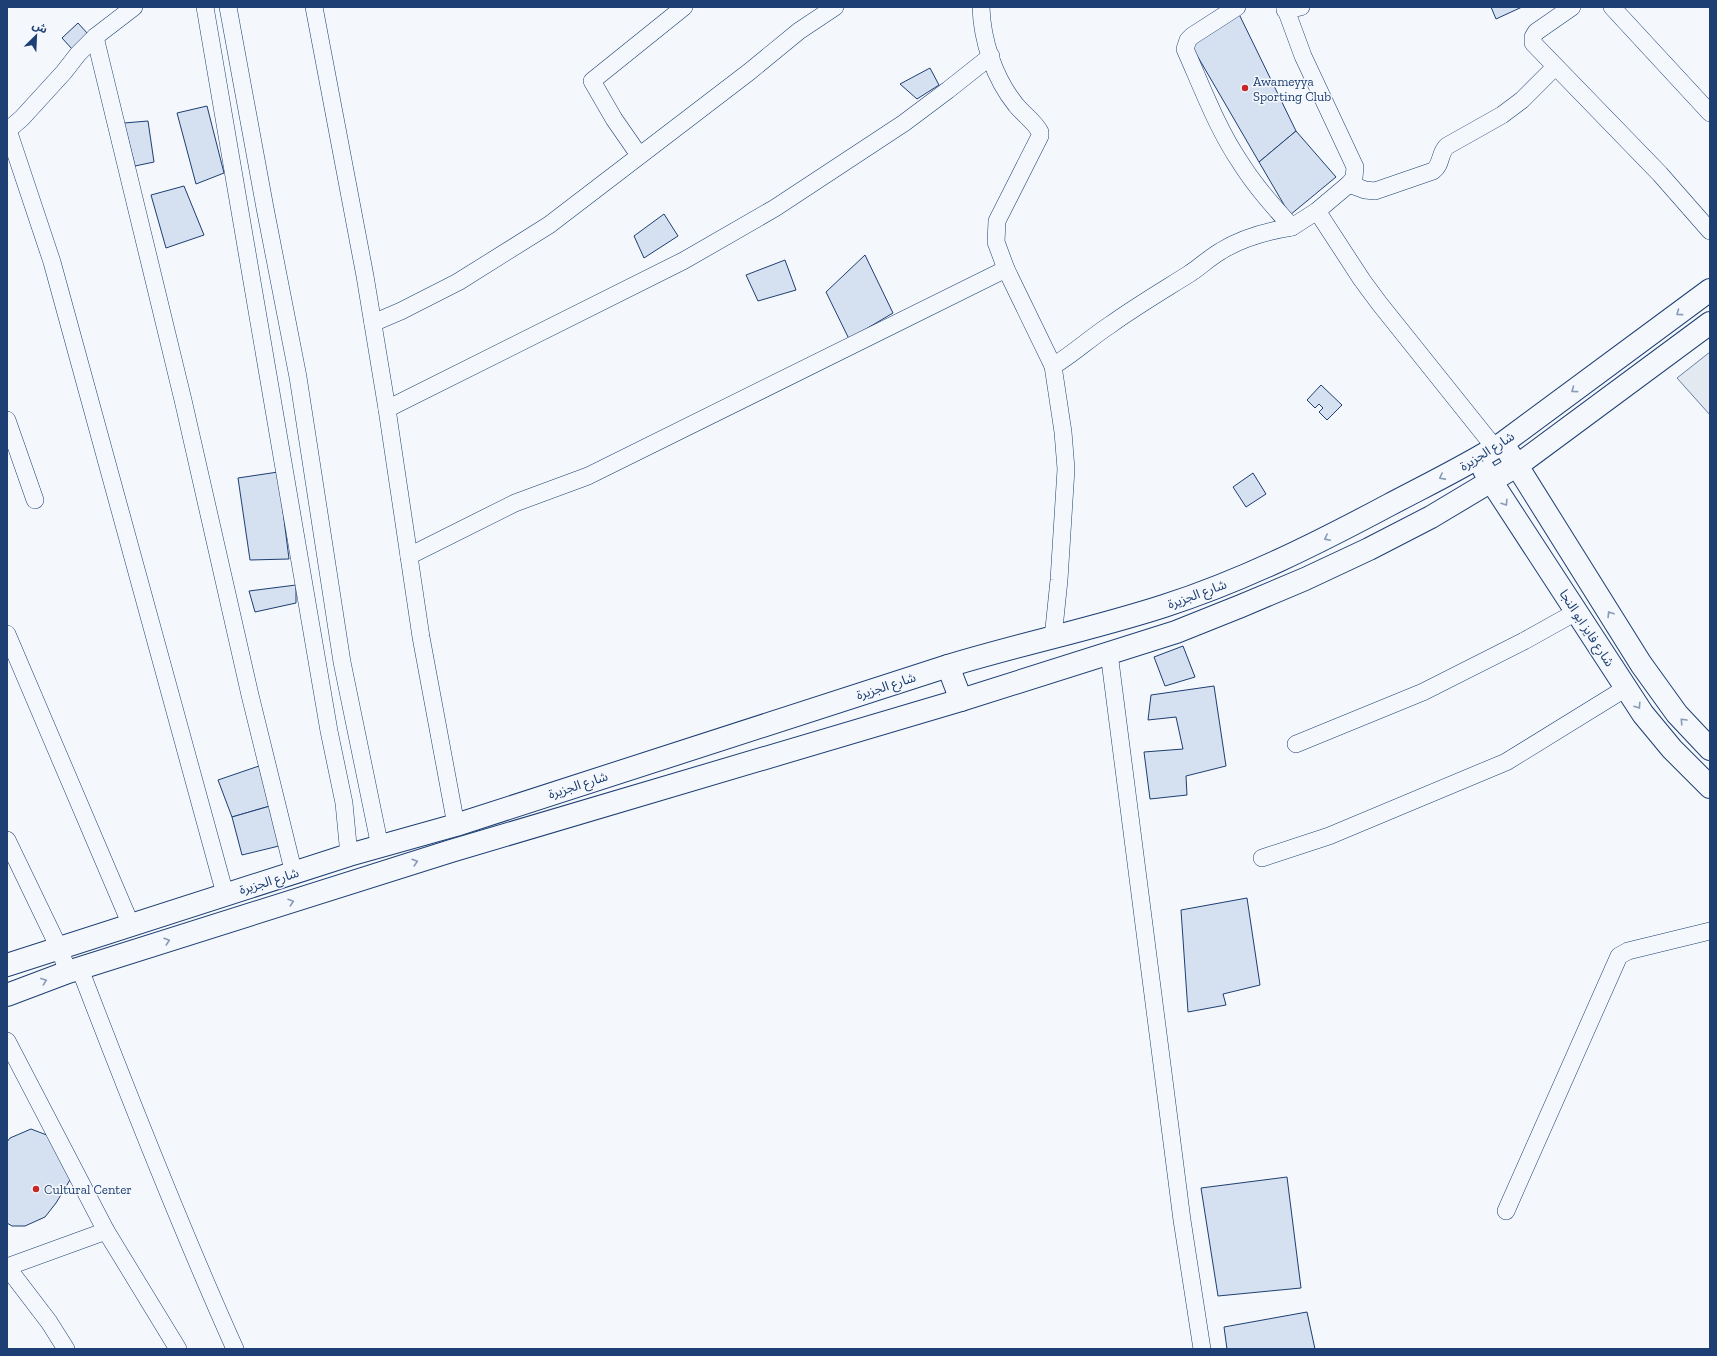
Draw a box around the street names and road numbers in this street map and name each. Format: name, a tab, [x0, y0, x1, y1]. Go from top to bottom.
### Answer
street label: شارع الجزيرة	[1457, 428, 1519, 476]
street label: شارع الجزيرة	[1165, 576, 1230, 614]
street label: شارع فايز ابو النجا	[1554, 587, 1617, 671]
street label: شارع الجزيرة	[854, 669, 919, 706]
street label: شارع الجزيرة	[546, 768, 611, 805]
street label: شارع الجزيرة	[237, 865, 302, 900]

